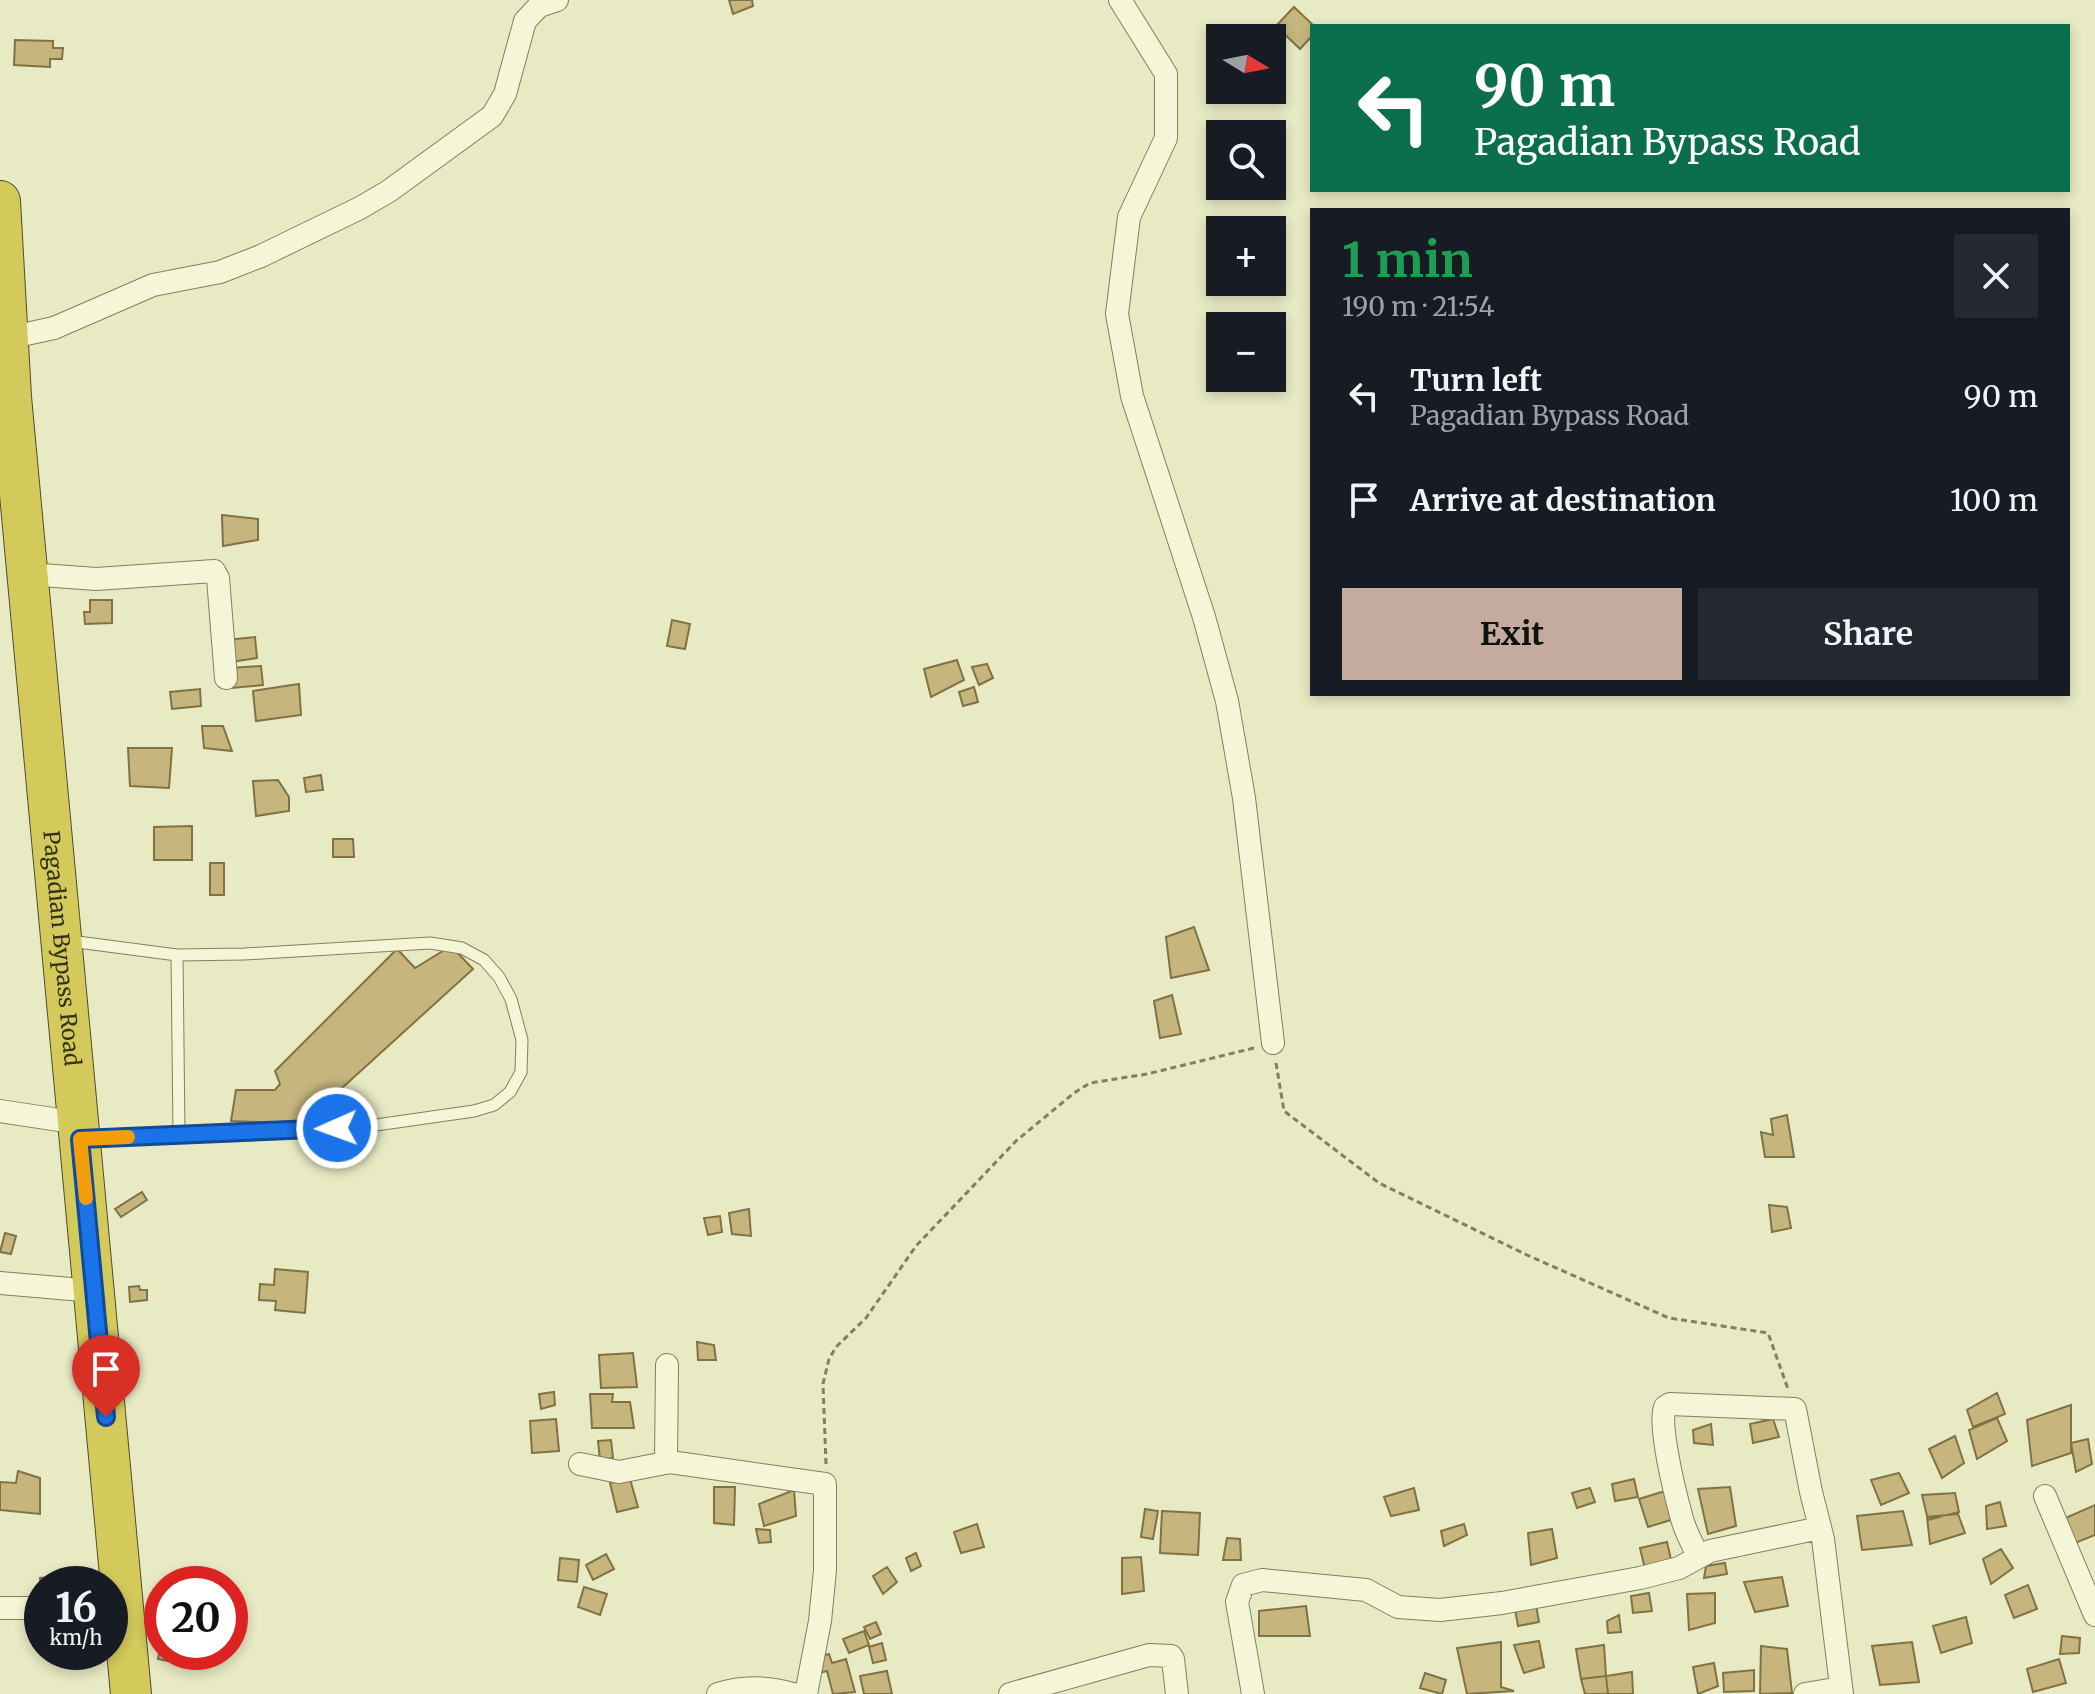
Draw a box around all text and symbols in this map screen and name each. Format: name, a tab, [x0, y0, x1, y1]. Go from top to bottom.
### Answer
north arrow	[1206, 24, 1286, 104]
map controls	[1206, 24, 1286, 392]
text: 90 m	[1474, 51, 1615, 121]
icon: left	[1342, 56, 1446, 160]
button: search	[1206, 120, 1286, 200]
text: Pagadian Bypass Road	[1474, 120, 1861, 165]
button: +	[1206, 216, 1286, 296]
text: 1 min	[1342, 230, 1473, 290]
button: close	[1954, 234, 2038, 318]
text: 190 m · 21:54	[1342, 290, 1495, 323]
button: −	[1206, 312, 1286, 392]
text: Turn left	[1410, 361, 1542, 399]
icon: left	[1342, 374, 1386, 418]
text: 90 m	[1964, 377, 2038, 415]
text: Pagadian Bypass Road	[1410, 399, 1689, 432]
icon: arrive	[1342, 478, 1386, 522]
text: Arrive at destination	[1410, 481, 1716, 519]
text: 100 m	[1950, 481, 2038, 519]
button: Exit	[1342, 588, 1682, 680]
button: Share	[1698, 588, 2038, 680]
street label: Pagadian Bypass Road	[37, 829, 87, 1067]
position arrow	[295, 1086, 379, 1170]
pin	[72, 1335, 140, 1417]
icon: arrive	[84, 1347, 128, 1391]
speed limit sign: 20	[144, 1566, 248, 1670]
text: 16	[55, 1583, 97, 1633]
text: km/h	[50, 1625, 102, 1650]

